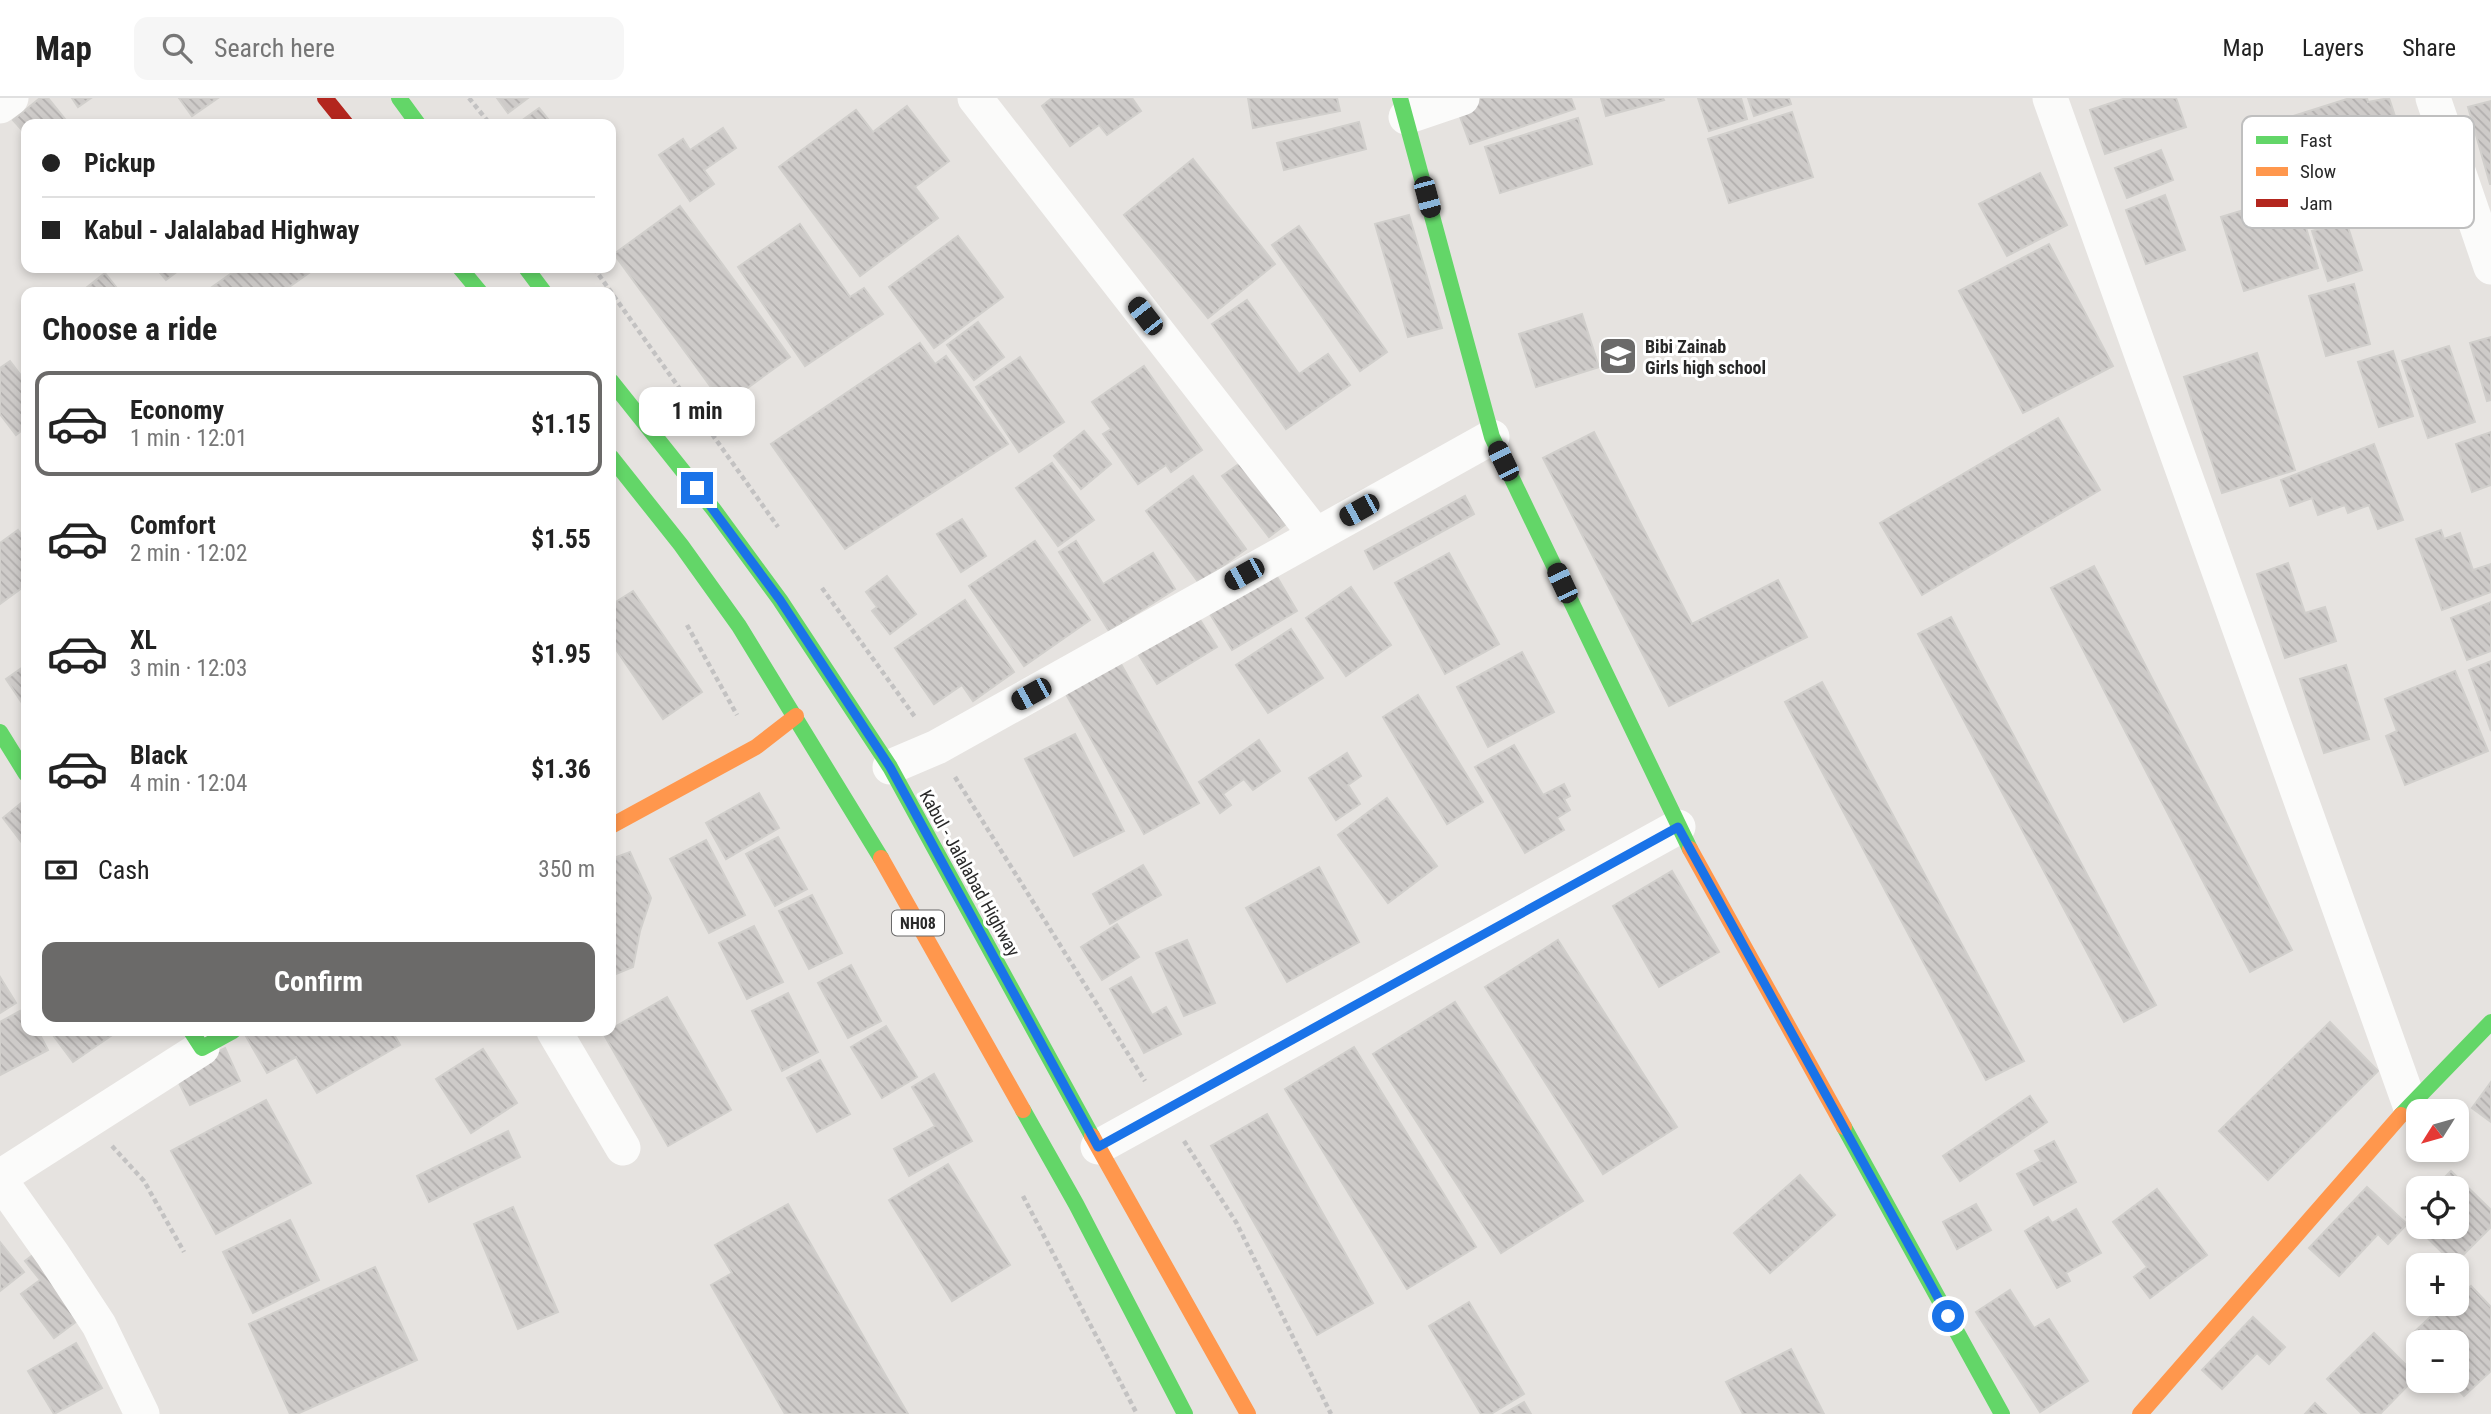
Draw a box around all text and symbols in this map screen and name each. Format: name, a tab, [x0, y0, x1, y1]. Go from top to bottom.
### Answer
search box	[134, 17, 624, 80]
text: Map	[35, 29, 92, 68]
icon: search	[158, 29, 196, 67]
text: Search here	[214, 33, 335, 63]
text: Map	[2223, 34, 2264, 62]
text: Layers	[2302, 34, 2364, 62]
text: Share	[2402, 34, 2456, 62]
legend	[2242, 116, 2474, 228]
text: Fast	[2300, 129, 2332, 152]
text: Pickup	[84, 148, 155, 178]
text: Slow	[2300, 160, 2336, 183]
car	[1412, 174, 1443, 220]
text: Jam	[2300, 192, 2333, 215]
text: Kabul - Jalalabad Highway	[84, 215, 359, 245]
car	[1124, 293, 1167, 339]
text: Choose a ride	[42, 310, 217, 348]
school or university icon: Bibi Zainab Girls high school	[1597, 335, 1639, 377]
place label: Bibi Zainab Girls high school	[1645, 336, 1766, 378]
callout: 1 min	[639, 386, 755, 436]
icon: car	[46, 392, 109, 455]
text: Economy	[130, 395, 224, 425]
text: 1 min	[671, 398, 723, 425]
text: $1.15	[531, 409, 591, 439]
text: 1 min · 12:01	[130, 425, 247, 452]
car	[1485, 438, 1522, 484]
route end	[681, 472, 713, 504]
car	[1336, 491, 1383, 529]
icon: car	[46, 507, 109, 570]
text: Comfort	[130, 510, 216, 540]
text: $1.55	[531, 524, 591, 554]
text: 2 min · 12:02	[130, 540, 247, 567]
car	[1221, 555, 1268, 593]
car	[1544, 560, 1581, 606]
icon: car	[46, 622, 109, 685]
text: XL	[130, 625, 157, 655]
text: $1.95	[531, 639, 591, 669]
text: 3 min · 12:03	[130, 655, 247, 682]
car	[1008, 675, 1055, 713]
icon: car	[46, 737, 109, 800]
text: Black	[130, 740, 188, 770]
text: $1.36	[531, 754, 591, 784]
text: 4 min · 12:04	[130, 770, 247, 797]
street label: Kabul - Jalalabad Highway	[916, 786, 1025, 960]
icon: cash	[42, 851, 80, 889]
text: Cash	[98, 855, 150, 885]
text: 350 m	[538, 856, 595, 883]
road number: NH08	[892, 910, 944, 936]
button: Confirm	[42, 942, 595, 1022]
north arrow	[2406, 1099, 2469, 1162]
map controls	[2406, 1099, 2469, 1393]
button: locate	[2406, 1176, 2469, 1239]
button: +	[2406, 1253, 2469, 1316]
route start	[1932, 1300, 1964, 1332]
button: −	[2406, 1330, 2469, 1393]

